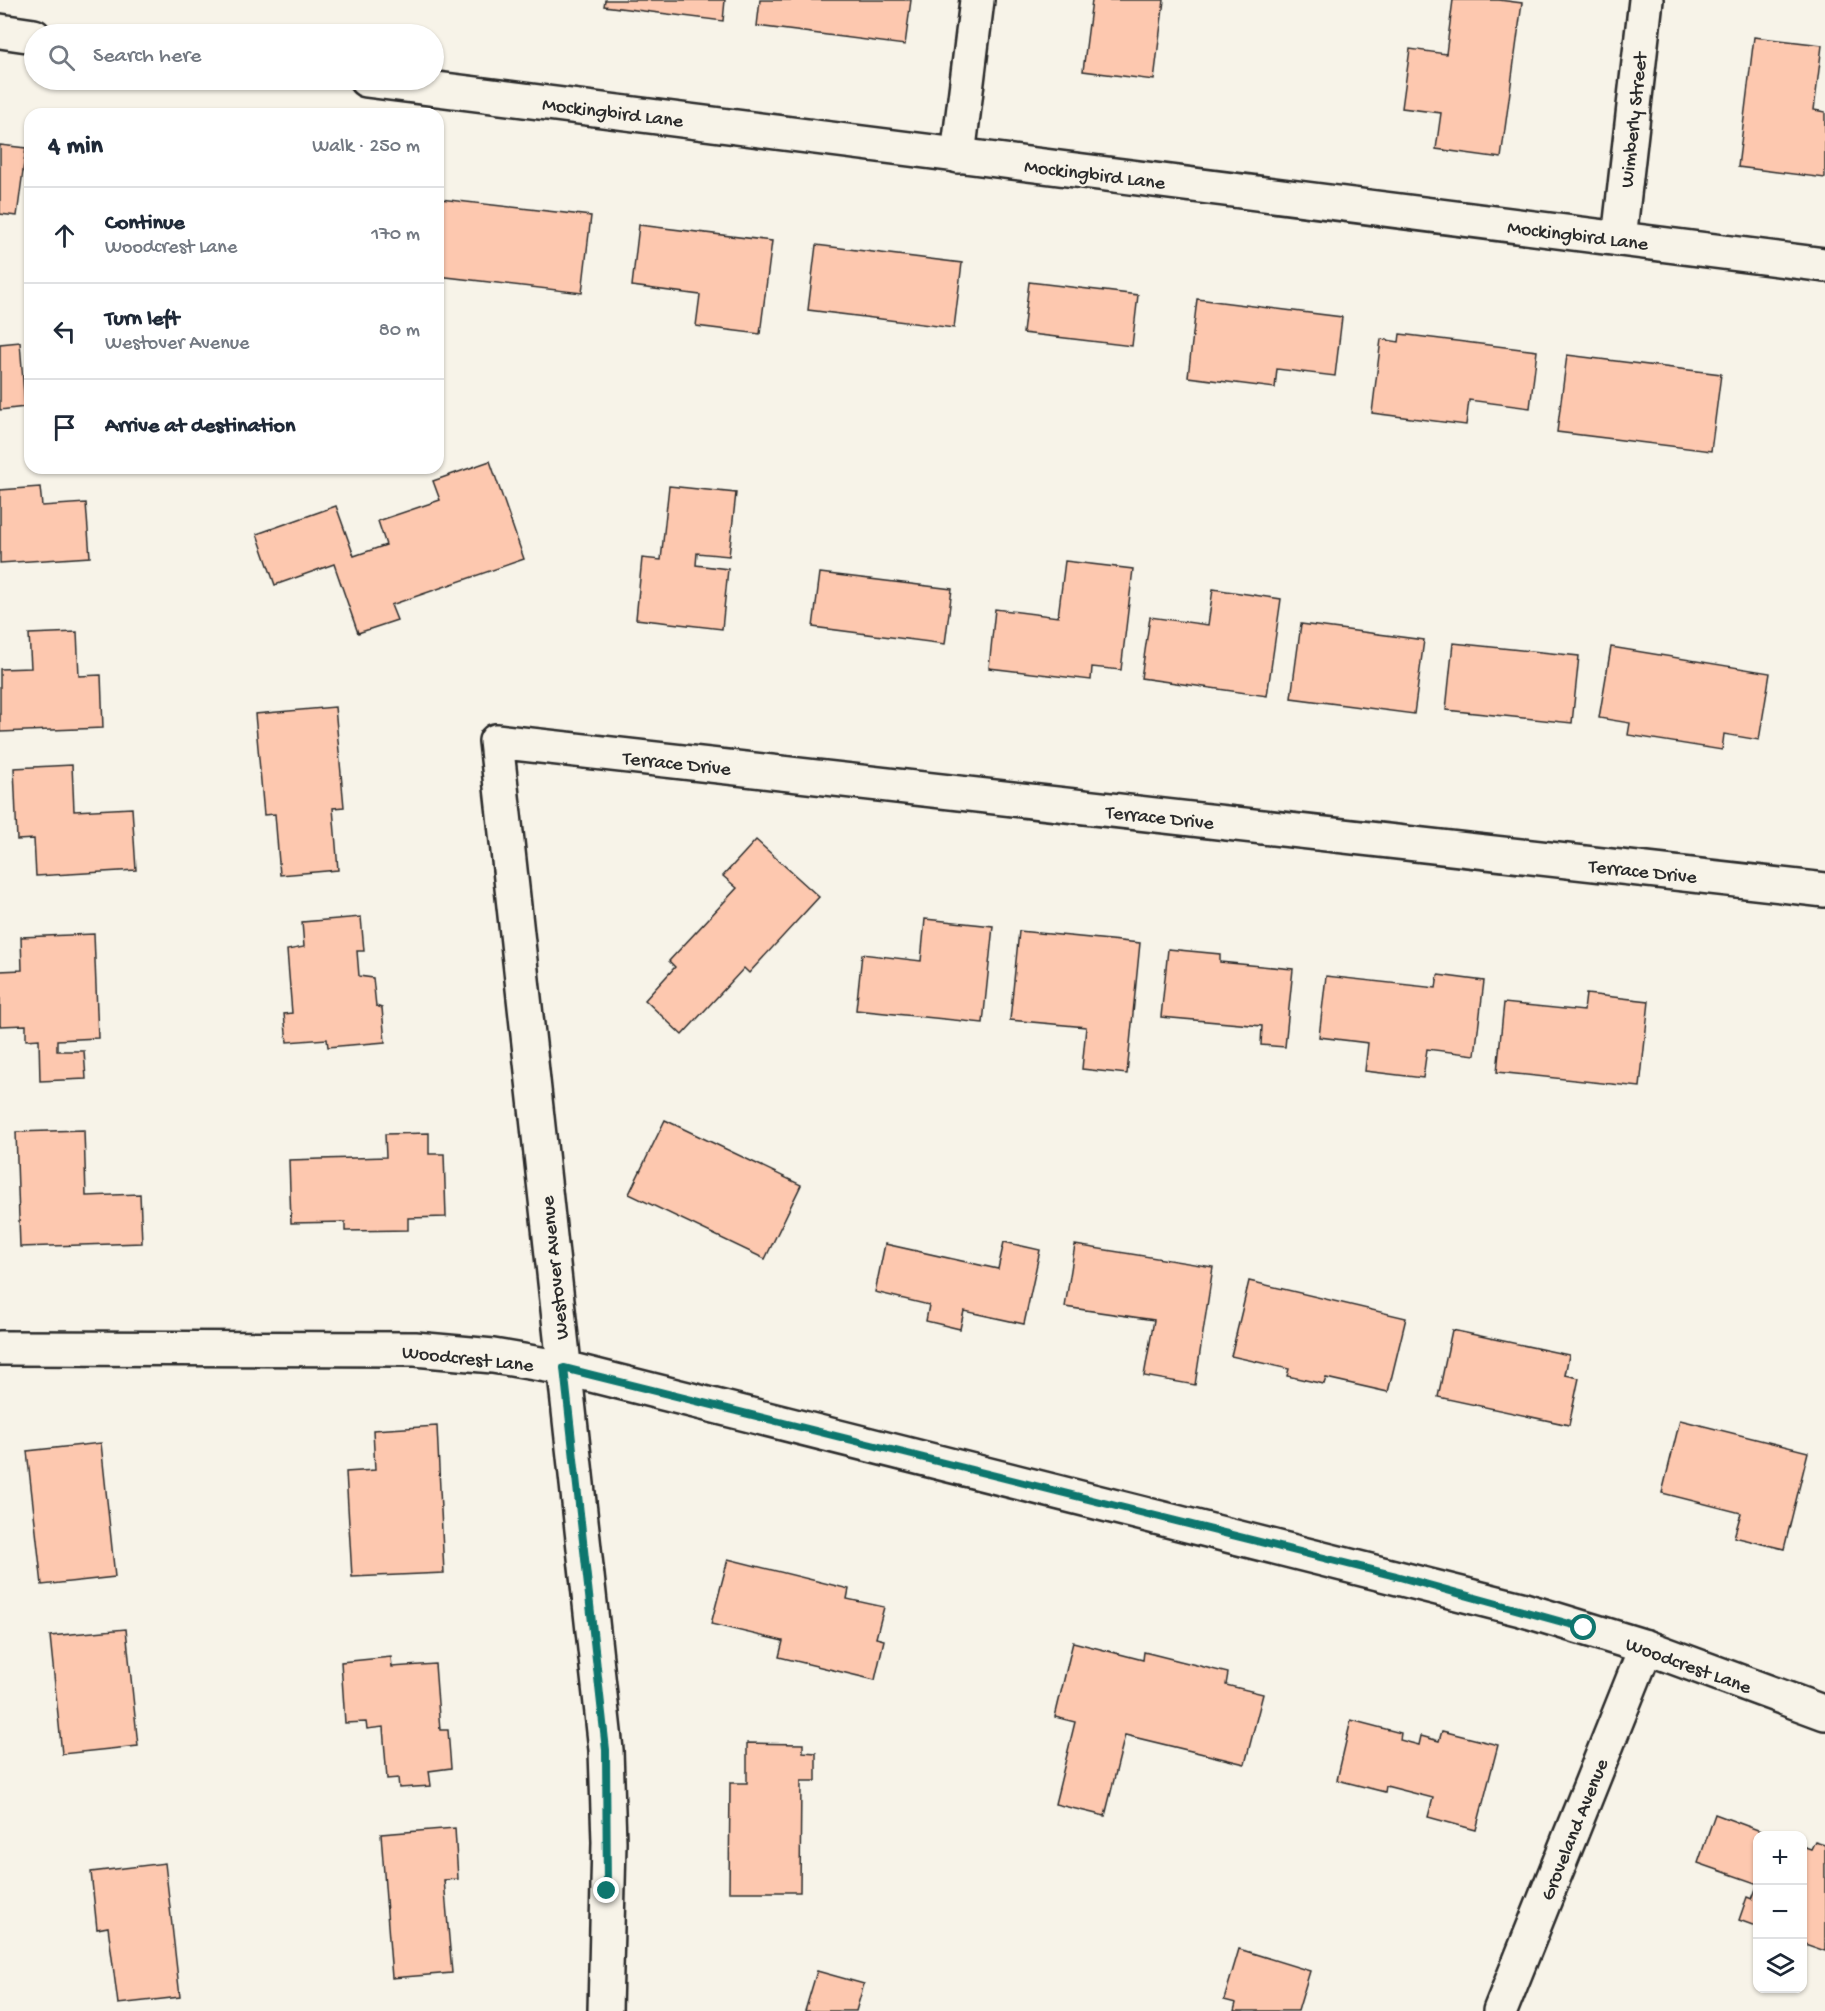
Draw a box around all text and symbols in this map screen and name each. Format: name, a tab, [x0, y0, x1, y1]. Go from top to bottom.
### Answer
search box	[24, 24, 444, 90]
icon: search	[45, 41, 78, 74]
text: Search here	[93, 44, 201, 70]
street label: Wimberly Street	[1617, 50, 1654, 189]
street label: Mockingbird Lane	[541, 94, 685, 135]
text: 4 min	[48, 132, 103, 163]
text: Walk · 250 m	[312, 136, 420, 159]
street label: Mockingbird Lane	[1023, 156, 1167, 197]
text: Continue	[105, 211, 185, 237]
street label: Mockingbird Lane	[1506, 217, 1650, 258]
icon: ahead	[48, 219, 81, 252]
text: 170 m	[371, 224, 420, 247]
text: Woodcrest Lane	[105, 237, 237, 260]
text: Turn left	[105, 307, 179, 333]
icon: left	[48, 315, 81, 348]
text: 80 m	[379, 320, 420, 343]
text: Westover Avenue	[105, 333, 249, 356]
icon: arrive	[48, 411, 81, 444]
text: Arrive at destination	[105, 414, 295, 440]
street label: Terrace Drive	[620, 748, 733, 783]
street label: Terrace Drive	[1103, 802, 1216, 837]
street label: Terrace Drive	[1586, 856, 1699, 891]
street label: Westover Avenue	[537, 1194, 575, 1341]
street label: Woodcrest Lane	[401, 1342, 535, 1379]
route start	[1570, 1614, 1596, 1640]
street label: Woodcrest Lane	[1622, 1634, 1754, 1701]
street label: Groveland Avenue	[1537, 1755, 1615, 1905]
map controls	[1753, 1831, 1807, 1993]
button: +	[1753, 1831, 1807, 1885]
route end	[593, 1877, 619, 1903]
button: −	[1753, 1885, 1807, 1939]
button: layers	[1753, 1939, 1807, 1993]

